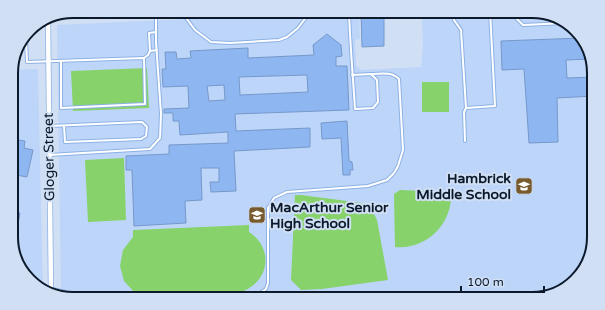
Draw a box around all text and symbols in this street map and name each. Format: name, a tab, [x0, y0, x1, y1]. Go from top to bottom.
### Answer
street label: Gloger Street	[40, 112, 58, 201]
place label: Hambrick Middle School	[416, 170, 511, 203]
school or university icon: Hambrick Middle School	[514, 176, 534, 196]
place label: MacArthur Senior High School	[270, 199, 389, 232]
school or university icon: MacArthur Senior High School	[247, 205, 267, 225]
scale bar	[461, 268, 544, 294]
text: 100 m	[467, 275, 504, 289]

